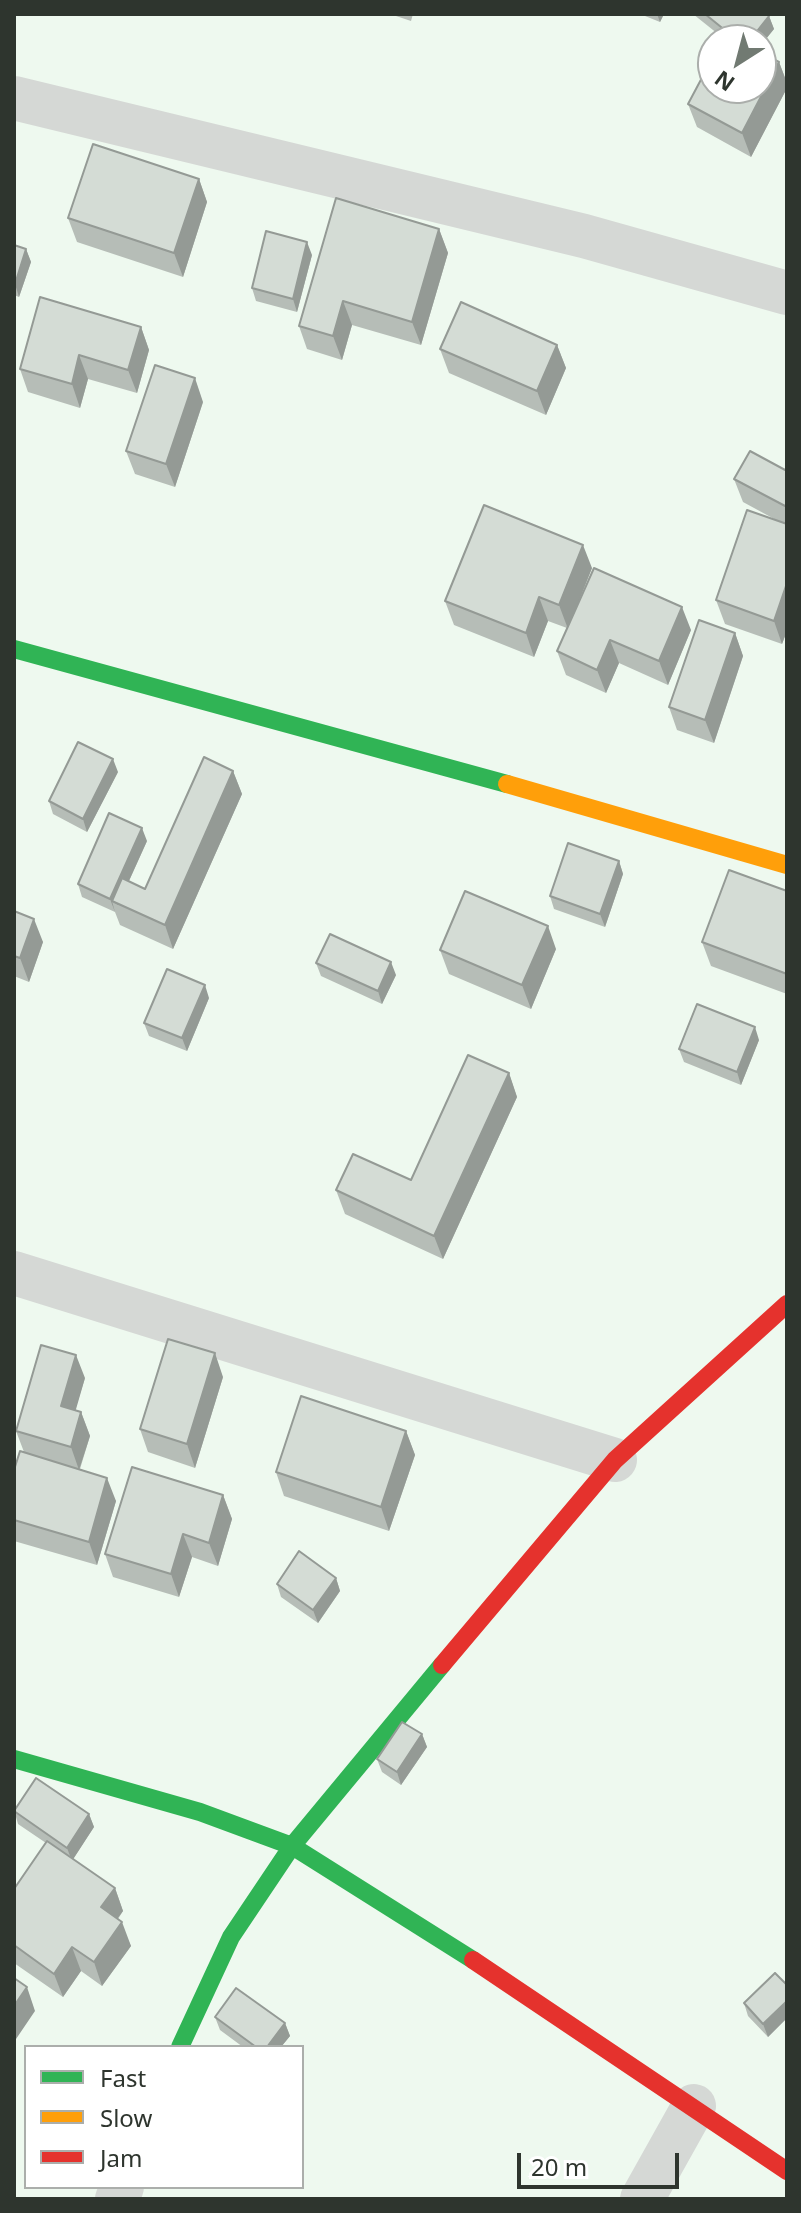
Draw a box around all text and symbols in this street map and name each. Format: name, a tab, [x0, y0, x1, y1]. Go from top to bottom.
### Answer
north arrow	[697, 24, 777, 104]
text: N	[708, 64, 740, 99]
legend	[24, 2045, 304, 2189]
text: Fast	[100, 2061, 146, 2094]
text: Slow	[100, 2101, 152, 2134]
scale bar	[521, 2137, 683, 2187]
text: Jam	[100, 2141, 142, 2174]
text: 20 m	[531, 2150, 587, 2183]

